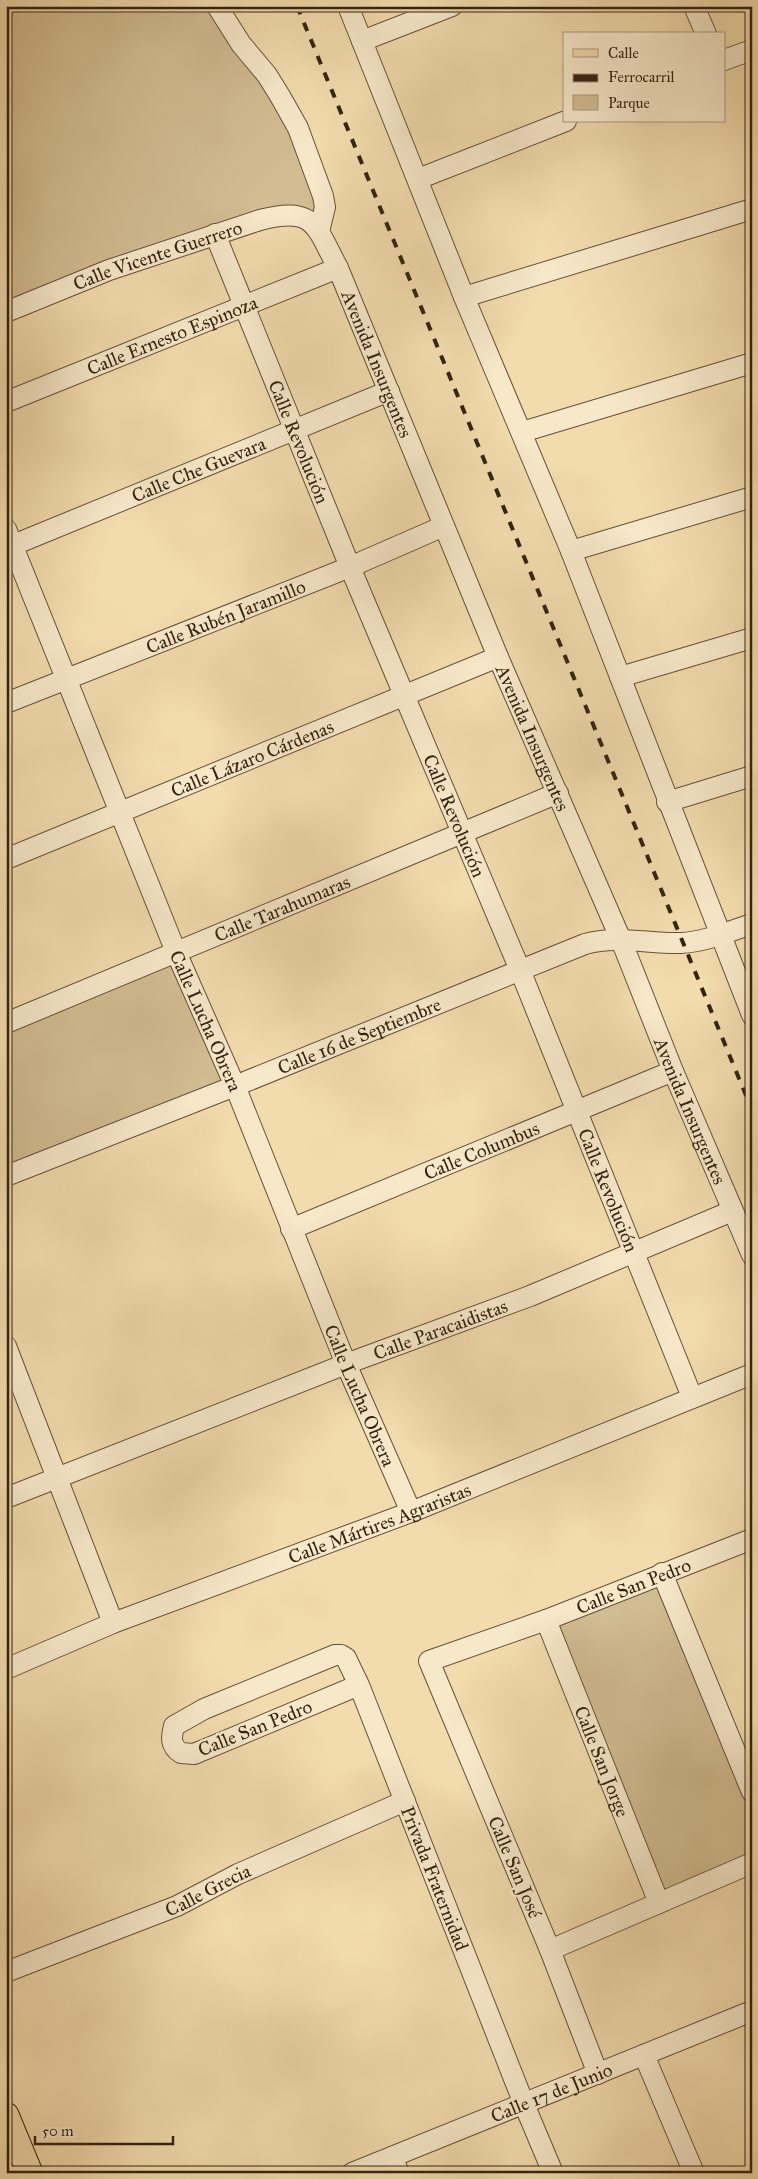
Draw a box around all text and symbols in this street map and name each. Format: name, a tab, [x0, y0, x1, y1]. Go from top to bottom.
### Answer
legend	[563, 32, 726, 122]
text: Calle	[608, 44, 639, 62]
text: Ferrocarril	[608, 68, 676, 86]
text: Parque	[608, 94, 650, 113]
street label: Calle Vicente Guerrero	[70, 215, 245, 295]
street label: Avenida Insurgentes	[337, 286, 418, 441]
street label: Calle Ernesto Espinoza	[83, 290, 261, 380]
street label: Calle Revolución	[264, 376, 334, 507]
street label: Calle Che Guevara	[128, 431, 270, 507]
street label: Calle Rubén Jaramillo	[142, 574, 309, 658]
street label: Avenida Insurgentes	[491, 660, 575, 814]
street label: Calle Lázaro Cárdenas	[167, 714, 337, 802]
street label: Calle Revolución	[419, 751, 491, 880]
street label: Calle Tarahumaras	[211, 869, 353, 946]
street label: Calle Lucha Obrera	[165, 947, 248, 1095]
street label: Calle 16 de Septiembre	[274, 992, 444, 1079]
street label: Avenida Insurgentes	[649, 1033, 732, 1188]
street label: Calle Columbus	[420, 1116, 543, 1184]
street label: Calle Revolución	[573, 1125, 644, 1255]
street label: Calle Paracaidistas	[370, 1294, 511, 1364]
street label: Calle Lucha Obrera	[320, 1321, 401, 1470]
street label: Calle Mártires Agraristas	[285, 1478, 474, 1568]
street label: Calle San Pedro	[573, 1553, 694, 1619]
street label: Calle San Pedro	[195, 1695, 316, 1761]
street label: Calle San Jorge	[570, 1702, 635, 1820]
street label: Privada Fraternidad	[396, 1803, 474, 1954]
street label: Calle San José	[482, 1813, 547, 1922]
street label: Calle Grecia	[162, 1858, 255, 1921]
street label: Calle 17 de Junio	[487, 2057, 616, 2127]
scale bar	[35, 2114, 172, 2146]
text: 50 m	[42, 2122, 74, 2140]

